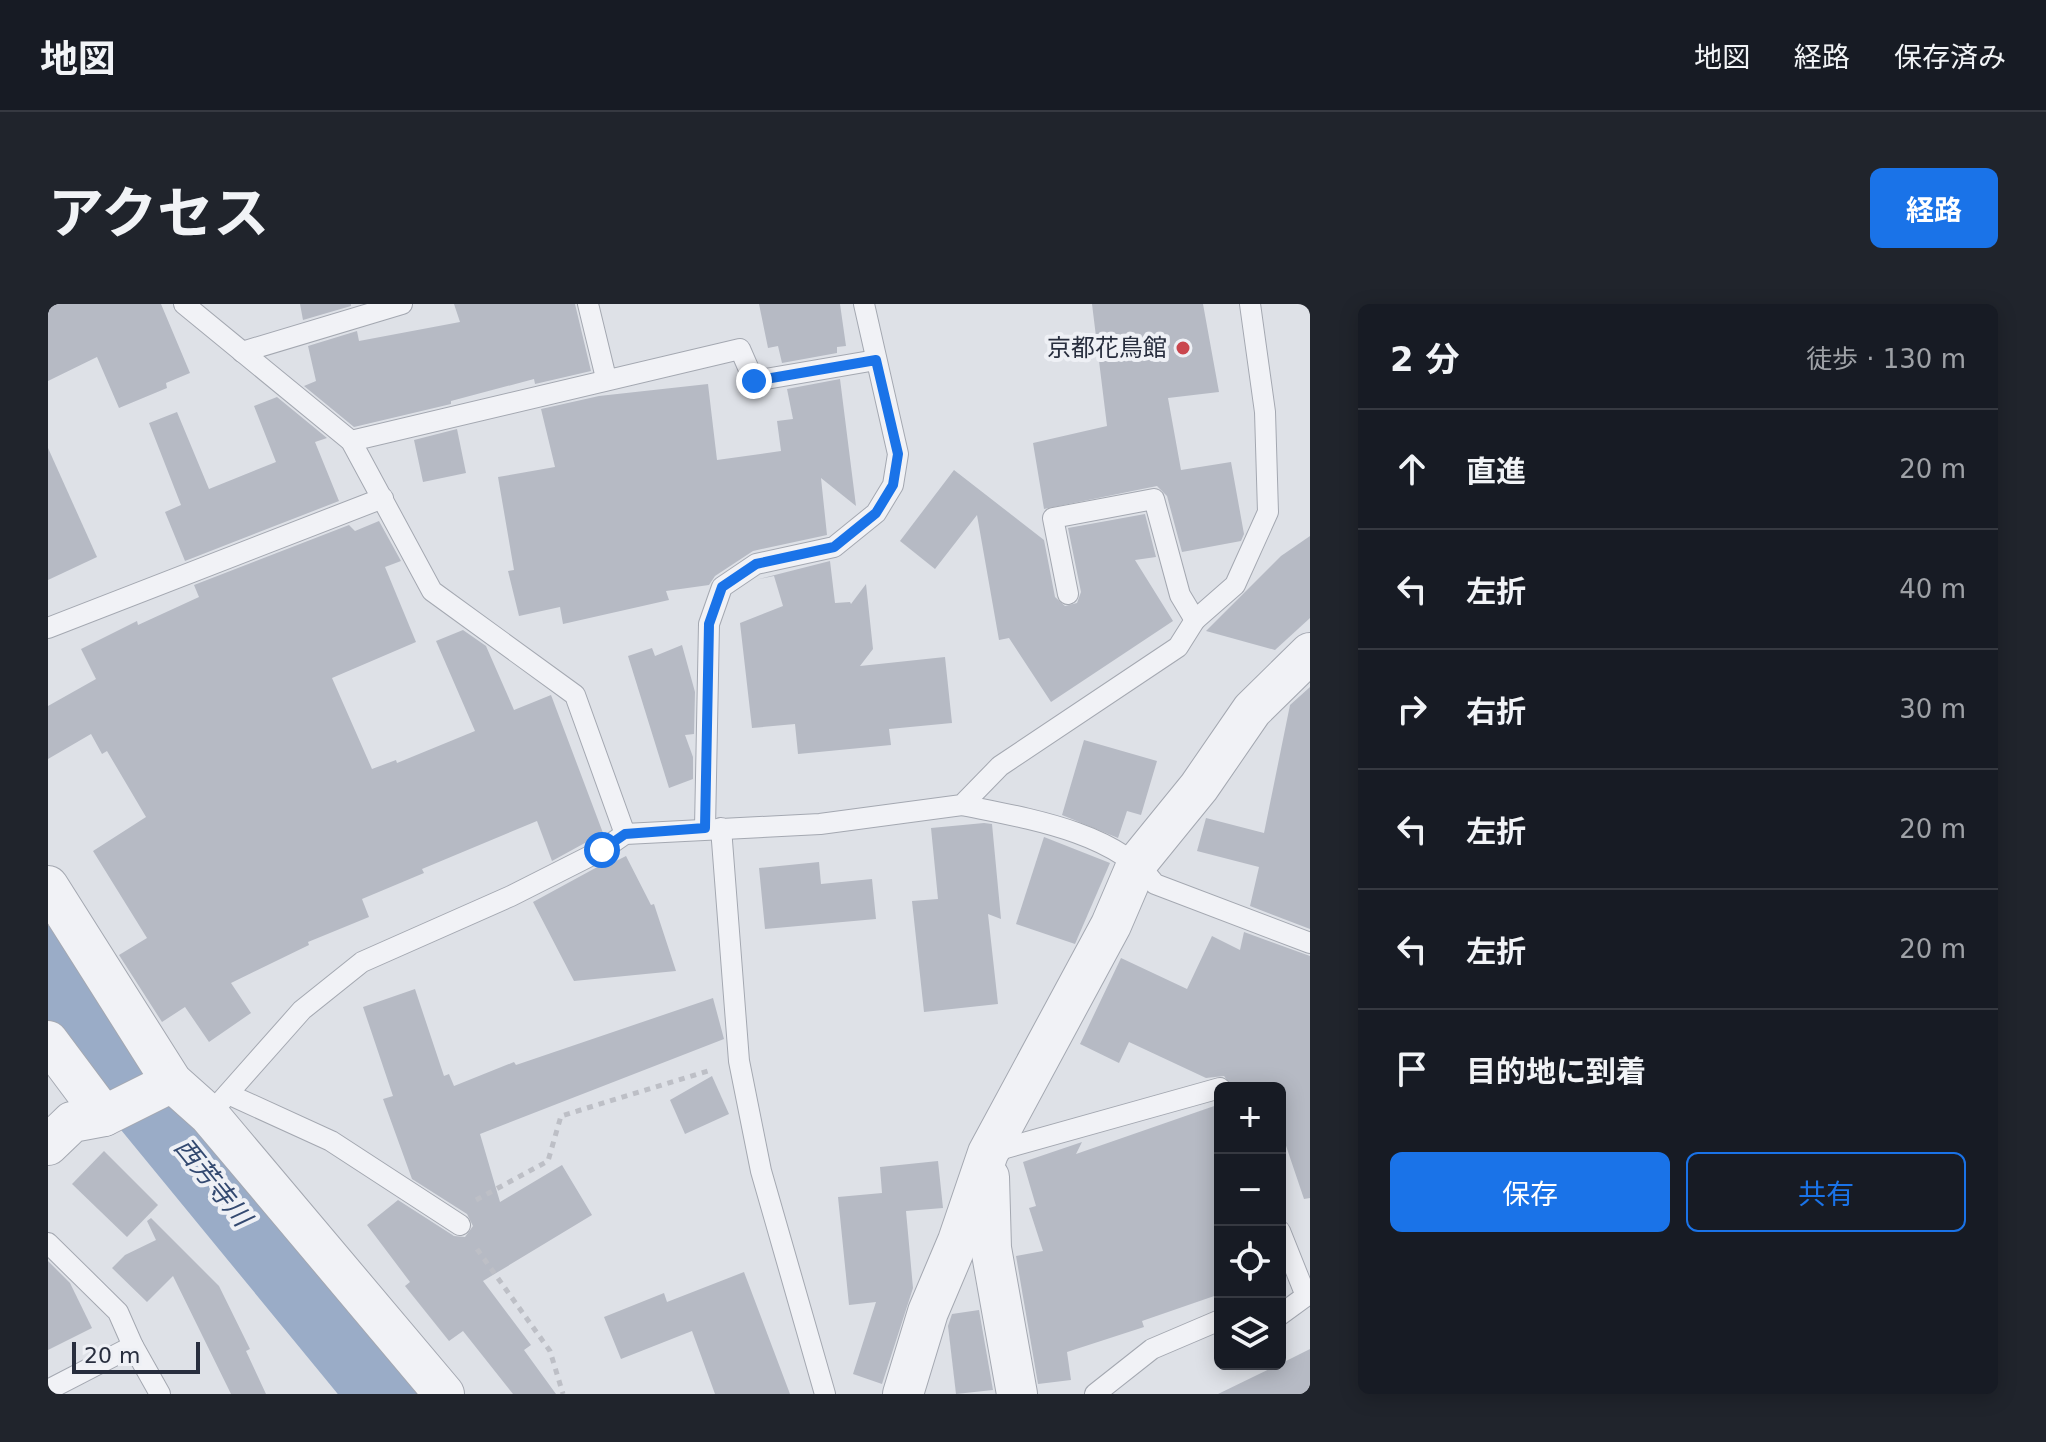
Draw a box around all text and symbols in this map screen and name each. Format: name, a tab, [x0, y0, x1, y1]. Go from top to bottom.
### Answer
text: 地図	[40, 37, 116, 81]
text: 地図	[1694, 41, 1750, 74]
text: 経路	[1794, 41, 1850, 74]
text: 保存済み	[1894, 41, 2006, 74]
button: 経路	[1870, 168, 1998, 248]
text: アクセス	[48, 181, 269, 246]
place label: 京都花鳥館	[1047, 334, 1167, 362]
marker: 京都花鳥館	[1174, 339, 1192, 357]
text: 2 分	[1390, 339, 1460, 379]
text: 徒歩 · 130 m	[1806, 344, 1966, 374]
route end	[736, 363, 772, 399]
icon: ahead	[1390, 447, 1434, 491]
text: 直進	[1466, 454, 1526, 489]
text: 20 m	[1899, 454, 1966, 484]
icon: left	[1390, 567, 1434, 611]
text: 左折	[1466, 574, 1526, 609]
text: 40 m	[1899, 574, 1966, 604]
icon: right	[1390, 687, 1434, 731]
text: 右折	[1466, 694, 1526, 729]
text: 30 m	[1899, 694, 1966, 724]
icon: left	[1390, 807, 1434, 851]
text: 左折	[1466, 814, 1526, 849]
text: 20 m	[1899, 814, 1966, 844]
route start	[584, 832, 620, 868]
icon: left	[1390, 927, 1434, 971]
text: 左折	[1466, 934, 1526, 969]
text: 20 m	[1899, 934, 1966, 964]
icon: arrive	[1390, 1047, 1434, 1091]
text: 目的地に到着	[1466, 1054, 1646, 1089]
map controls	[1214, 1082, 1286, 1370]
button: +	[1214, 1082, 1286, 1154]
water label: 西芳寺川	[169, 1132, 259, 1234]
button: 保存	[1390, 1152, 1670, 1232]
button: 共有	[1686, 1152, 1966, 1232]
button: −	[1214, 1154, 1286, 1226]
button: locate	[1214, 1226, 1286, 1298]
button: layers	[1214, 1298, 1286, 1370]
scale bar	[72, 1338, 200, 1374]
text: 20 m	[84, 1343, 140, 1368]

